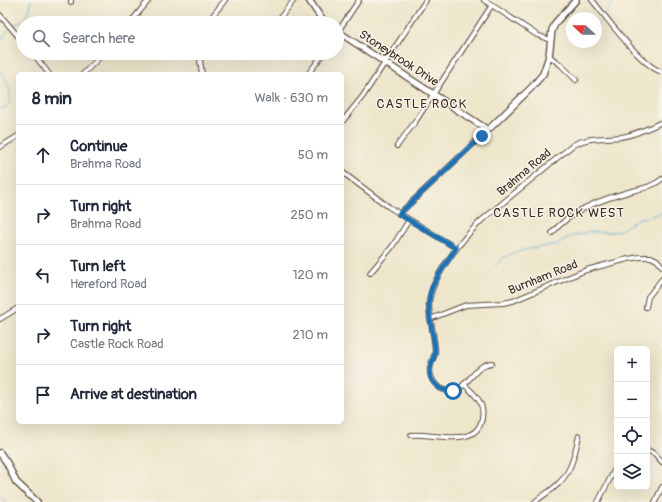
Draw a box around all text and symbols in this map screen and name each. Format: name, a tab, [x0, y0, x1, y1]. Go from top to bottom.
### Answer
north arrow	[566, 12, 602, 48]
search box	[16, 16, 344, 60]
icon: search	[30, 27, 52, 49]
street label: Stoneybrook Drive	[356, 27, 441, 90]
text: Search here	[62, 29, 135, 48]
text: 8 min	[32, 88, 72, 109]
text: Walk · 630 m	[254, 90, 328, 106]
district label: CASTLE ROCK	[377, 96, 467, 112]
route end	[473, 127, 491, 145]
text: Continue	[70, 137, 128, 156]
icon: ahead	[32, 144, 54, 166]
street label: Brahma Road	[494, 145, 555, 199]
text: 50 m	[298, 147, 328, 163]
text: Brahma Road	[70, 156, 141, 172]
text: Turn right	[70, 197, 131, 216]
icon: right	[32, 204, 54, 226]
district label: CASTLE ROCK WEST	[493, 205, 625, 221]
text: 250 m	[290, 207, 328, 223]
text: Brahma Road	[70, 216, 141, 232]
text: Turn left	[70, 257, 126, 276]
street label: Burnham Road	[506, 257, 580, 298]
icon: left	[32, 264, 54, 286]
text: 120 m	[292, 267, 328, 283]
text: Hereford Road	[70, 276, 147, 292]
text: Turn right	[70, 317, 131, 336]
icon: right	[32, 324, 54, 346]
text: 210 m	[292, 327, 328, 343]
text: Castle Rock Road	[70, 336, 164, 352]
map controls	[614, 346, 650, 490]
button: +	[614, 346, 650, 382]
route start	[444, 382, 462, 400]
button: −	[614, 382, 650, 418]
icon: arrive	[32, 384, 54, 406]
text: Arrive at destination	[70, 385, 197, 404]
button: locate	[614, 418, 650, 454]
button: layers	[614, 454, 650, 490]

